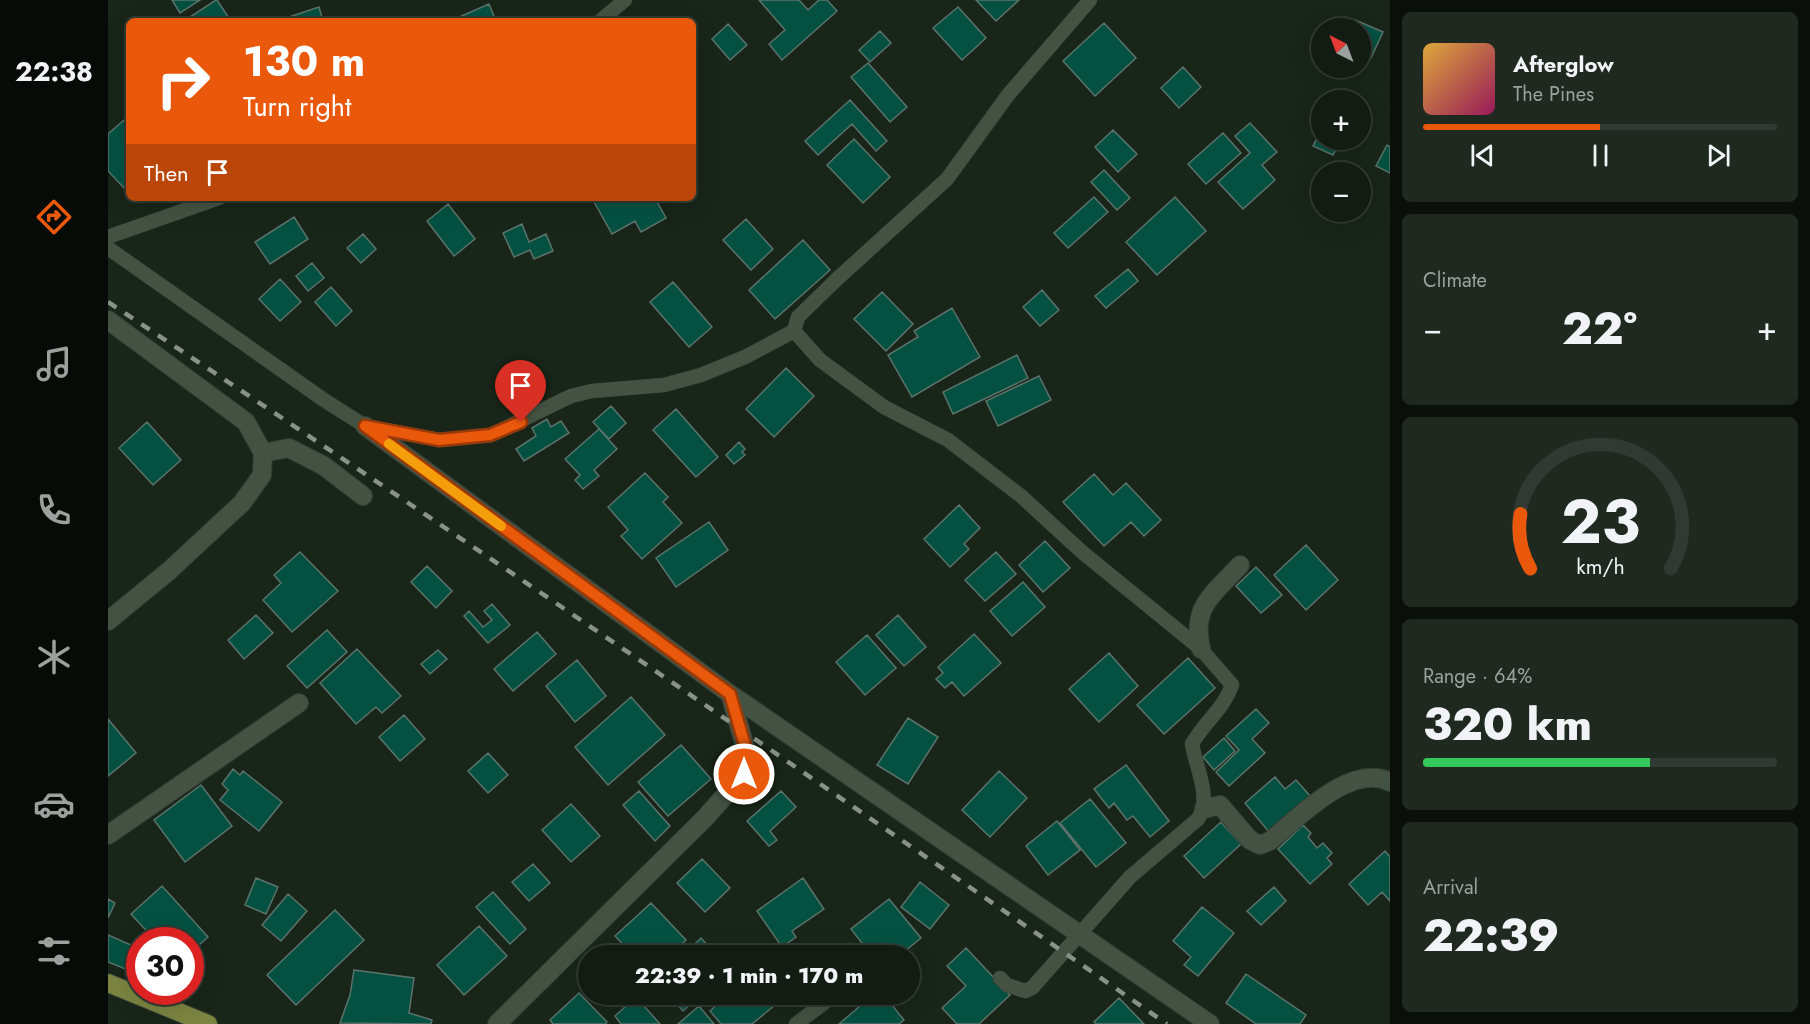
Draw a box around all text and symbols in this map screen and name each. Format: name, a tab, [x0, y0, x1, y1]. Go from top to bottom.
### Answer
north arrow	[1311, 18, 1371, 78]
map controls	[1311, 18, 1371, 222]
text: 130 m	[243, 31, 365, 92]
icon: right	[144, 42, 222, 120]
text: Afterglow	[1513, 48, 1614, 80]
text: 22:38	[15, 52, 93, 91]
text: The Pines	[1513, 80, 1594, 109]
text: Turn right	[243, 87, 351, 126]
button: +	[1311, 90, 1371, 150]
icon: previous	[1466, 139, 1499, 172]
icon: pause	[1584, 139, 1617, 172]
icon: next	[1702, 139, 1735, 172]
icon: arrive	[201, 156, 234, 189]
text: Then	[144, 157, 189, 189]
button: −	[1311, 162, 1371, 222]
icon: directions	[33, 196, 75, 238]
text: Climate	[1423, 266, 1487, 295]
text: 22°	[1562, 296, 1637, 361]
text: −	[1423, 305, 1442, 352]
text: +	[1757, 305, 1777, 352]
icon: music	[33, 343, 75, 385]
pin	[495, 360, 546, 422]
icon: arrive	[504, 369, 537, 402]
text: 23	[1560, 476, 1640, 566]
icon: phone	[33, 489, 75, 531]
text: km/h	[1576, 551, 1624, 582]
icon: climate	[33, 636, 75, 678]
text: Range · 64%	[1423, 662, 1532, 691]
text: 320 km	[1423, 692, 1592, 757]
position arrow	[712, 742, 776, 806]
icon: car	[33, 783, 75, 825]
text: Arrival	[1423, 873, 1478, 902]
text: 22:39	[1423, 903, 1560, 968]
speed limit sign: 30	[126, 927, 204, 1005]
icon: filters	[33, 930, 75, 972]
text: 22:39 · 1 min · 170 m	[635, 959, 863, 991]

